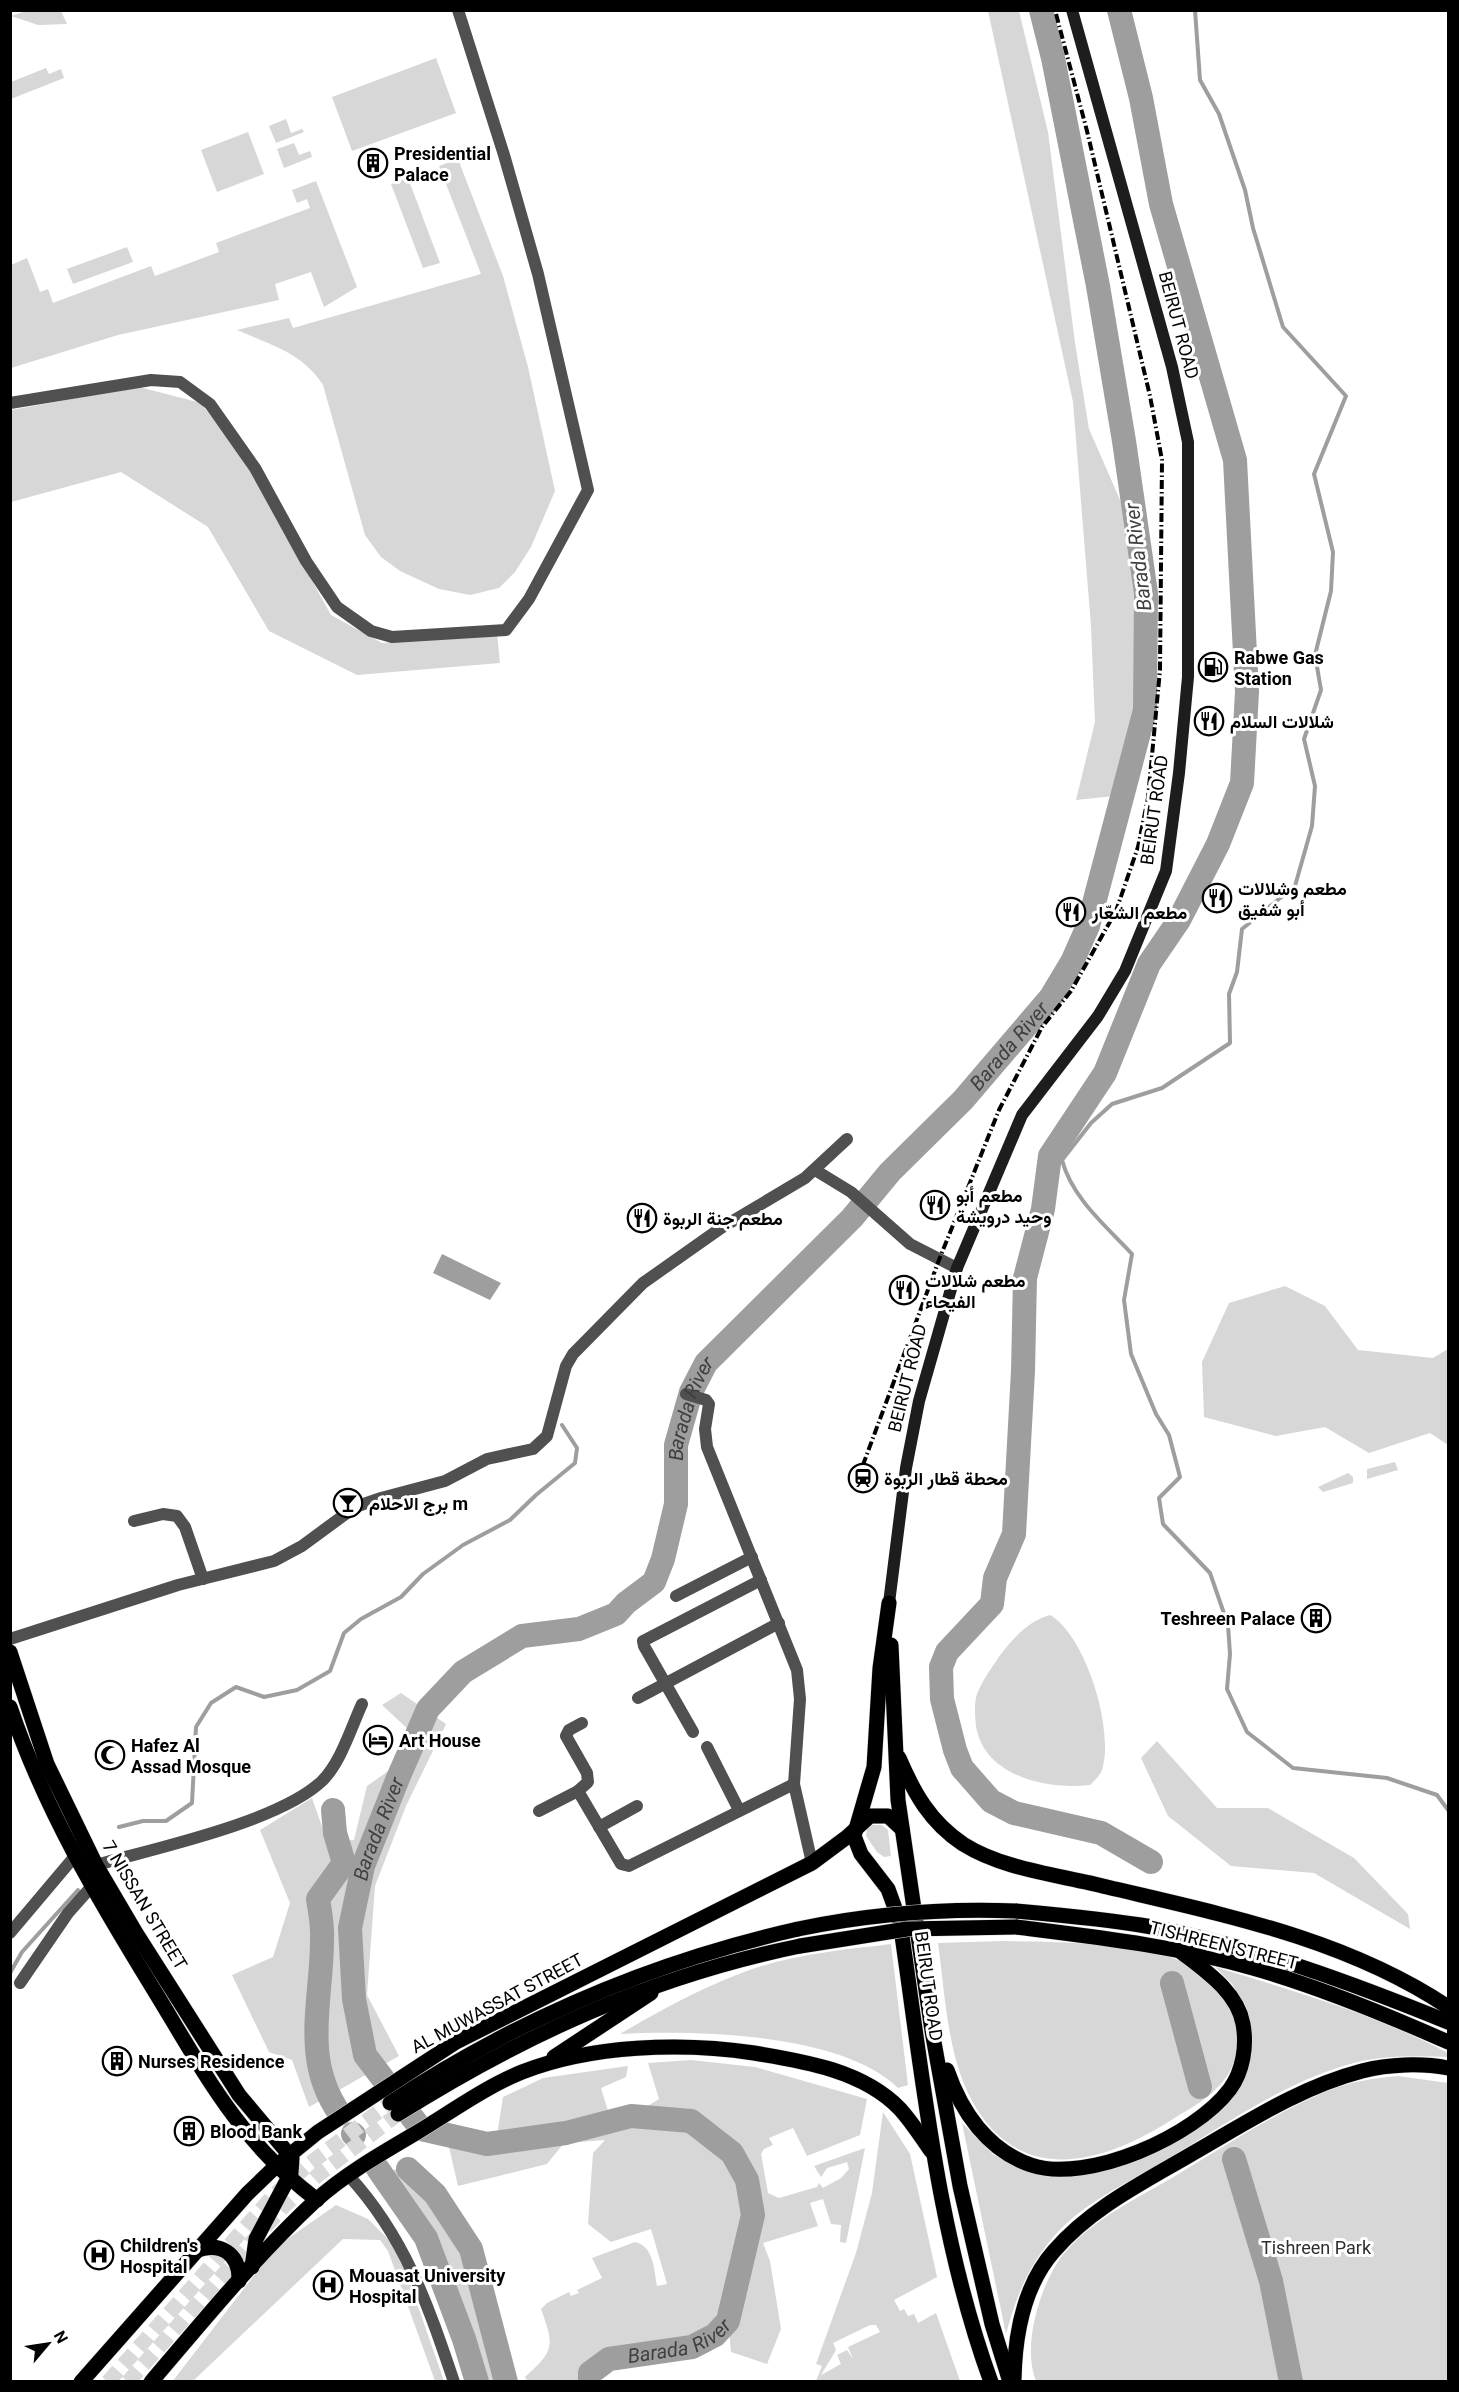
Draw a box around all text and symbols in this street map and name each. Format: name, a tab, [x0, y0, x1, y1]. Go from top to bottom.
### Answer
place label: Presidential Palace	[394, 143, 491, 185]
building icon: Presidential Palace	[357, 147, 389, 179]
street label: BEIRUT ROAD	[1155, 269, 1203, 381]
water label: Barada River	[1119, 500, 1157, 612]
place label: Rabwe Gas Station	[1234, 647, 1324, 689]
fuel station icon: Rabwe Gas Station	[1197, 651, 1229, 683]
restaurant icon: شلالات السلام	[1193, 705, 1225, 737]
place label: شلالات السلام	[1230, 711, 1334, 734]
street label: BEIRUT ROAD	[1136, 754, 1172, 866]
place label: مطعم وشلالات أبو شفيق	[1238, 878, 1347, 921]
restaurant icon: مطعم وشلالات أبو شفيق	[1201, 882, 1233, 914]
restaurant icon: مطعم الشعّار	[1055, 896, 1087, 928]
place label: مطعم الشعّار	[1091, 902, 1188, 925]
water label: Barada River	[965, 996, 1054, 1095]
place label: مطعم أبو وحيد درويشة	[956, 1185, 1052, 1228]
restaurant icon: مطعم أبو وحيد درويشة	[919, 1189, 951, 1221]
restaurant icon: مطعم جنة الربوة	[626, 1202, 658, 1234]
place label: مطعم جنة الربوة	[663, 1208, 783, 1231]
place label: مطعم شلالات الفيحاء	[925, 1270, 1026, 1313]
restaurant icon: مطعم شلالات الفيحاء	[888, 1274, 920, 1306]
street label: BEIRUT ROAD	[883, 1322, 931, 1434]
water label: Barada River	[663, 1350, 719, 1461]
station icon: محطة قطار الربوة	[847, 1462, 879, 1494]
place label: محطة قطار الربوة	[884, 1468, 1008, 1490]
bar icon: برج الاحلام m	[332, 1487, 364, 1519]
place label: برج الاحلام m	[369, 1493, 468, 1516]
building icon: Teshreen Palace	[1300, 1602, 1332, 1634]
place label: Teshreen Palace	[1161, 1608, 1295, 1629]
hotel icon: Art House	[362, 1724, 394, 1756]
place label: Art House	[399, 1730, 481, 1751]
place label: Hafez Al Assad Mosque	[131, 1735, 251, 1777]
mosque icon: Hafez Al Assad Mosque	[94, 1739, 126, 1771]
water label: Barada River	[348, 1773, 410, 1882]
street label: 7 NISSAN STREET	[98, 1837, 192, 1973]
street label: TISHREEN STREET	[1148, 1916, 1300, 1974]
street label: BEIRUT ROAD	[911, 1930, 947, 2042]
street label: AL MUWASSAT STREET	[408, 1949, 587, 2057]
building icon: Nurses Residence	[101, 2045, 133, 2077]
place label: Nurses Residence	[138, 2051, 285, 2072]
building icon: Blood Bank	[173, 2115, 205, 2147]
place label: Blood Bank	[210, 2121, 302, 2142]
place label: Children's Hospital	[120, 2235, 198, 2277]
park label: Tishreen Park	[1261, 2237, 1372, 2258]
hospital icon: Children's Hospital	[83, 2239, 115, 2271]
place label: Mouasat University Hospital	[349, 2265, 506, 2307]
hospital icon: Mouasat University Hospital	[312, 2269, 344, 2301]
water label: Barada River	[626, 2313, 737, 2368]
north arrow	[18, 2314, 78, 2374]
text: N	[50, 2327, 72, 2347]

